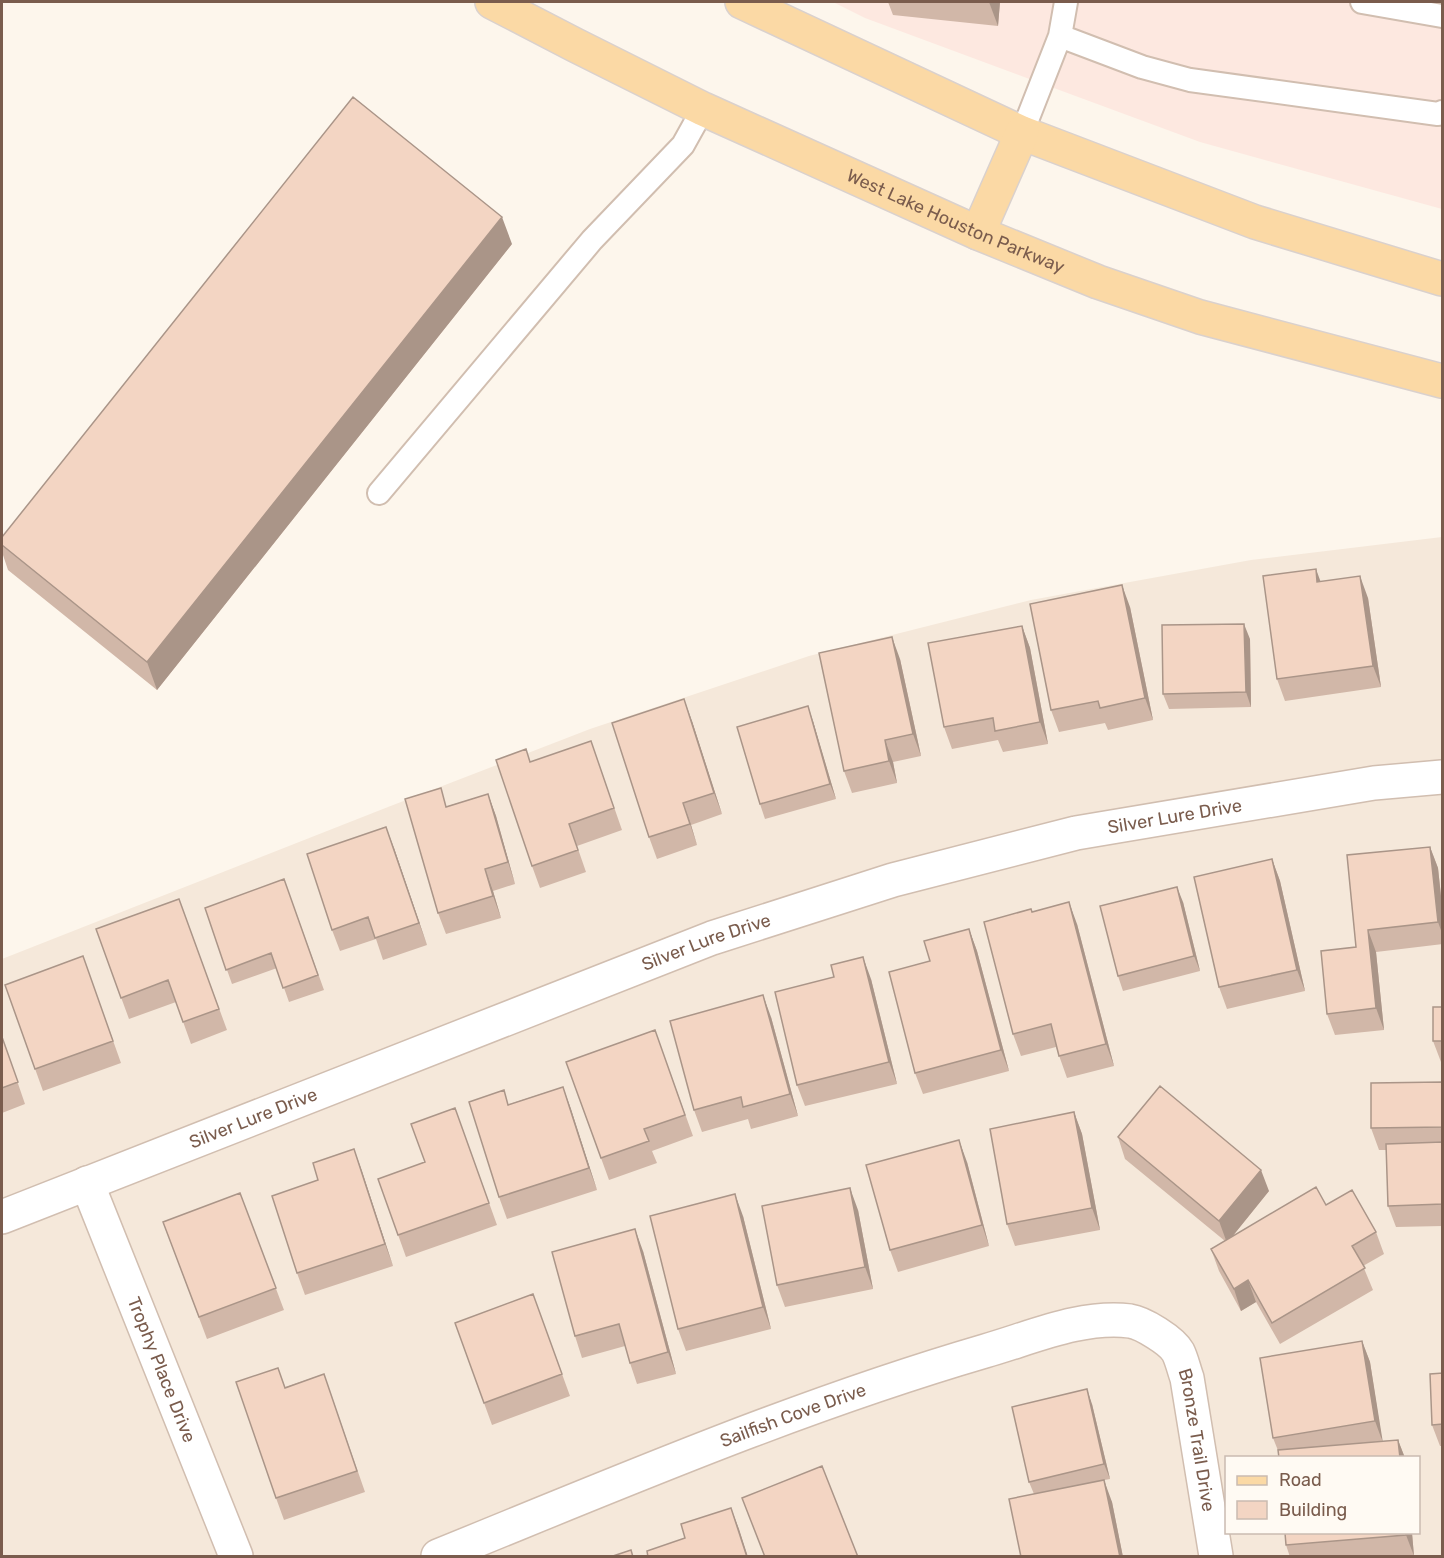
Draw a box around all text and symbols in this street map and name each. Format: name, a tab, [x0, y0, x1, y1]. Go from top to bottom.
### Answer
street label: West Lake Houston Parkway	[843, 164, 1068, 278]
street label: Silver Lure Drive	[1106, 794, 1244, 839]
street label: Silver Lure Drive	[638, 909, 773, 976]
street label: Silver Lure Drive	[186, 1083, 320, 1153]
street label: Trophy Place Drive	[123, 1294, 201, 1446]
street label: Bronze Trail Drive	[1173, 1365, 1220, 1513]
street label: Sailfish Cove Drive	[717, 1379, 869, 1452]
legend	[1225, 1456, 1420, 1534]
text: Road	[1279, 1469, 1322, 1491]
text: Building	[1279, 1499, 1347, 1521]

